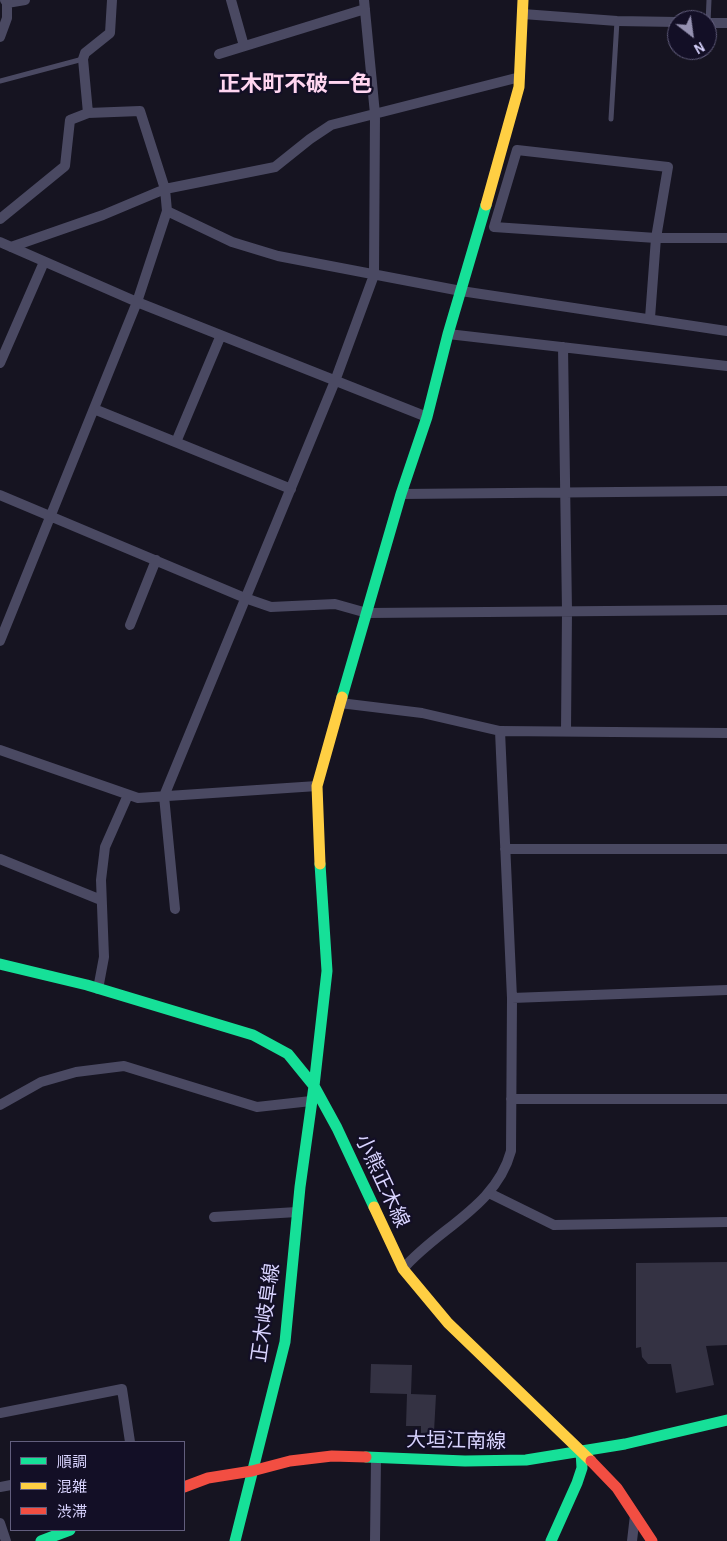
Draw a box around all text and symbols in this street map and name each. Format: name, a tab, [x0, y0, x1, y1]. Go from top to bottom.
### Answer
north arrow	[667, 10, 717, 60]
text: N	[691, 39, 707, 56]
district label: 正木町不破一色	[218, 71, 372, 97]
street label: 小熊正木線	[350, 1131, 414, 1231]
street label: 正木岐阜線	[247, 1262, 285, 1364]
street label: 大垣江南線	[406, 1428, 506, 1454]
legend	[10, 1441, 185, 1531]
text: 順調	[57, 1455, 87, 1470]
text: 混雑	[57, 1480, 87, 1495]
text: 渋滞	[57, 1505, 87, 1520]

